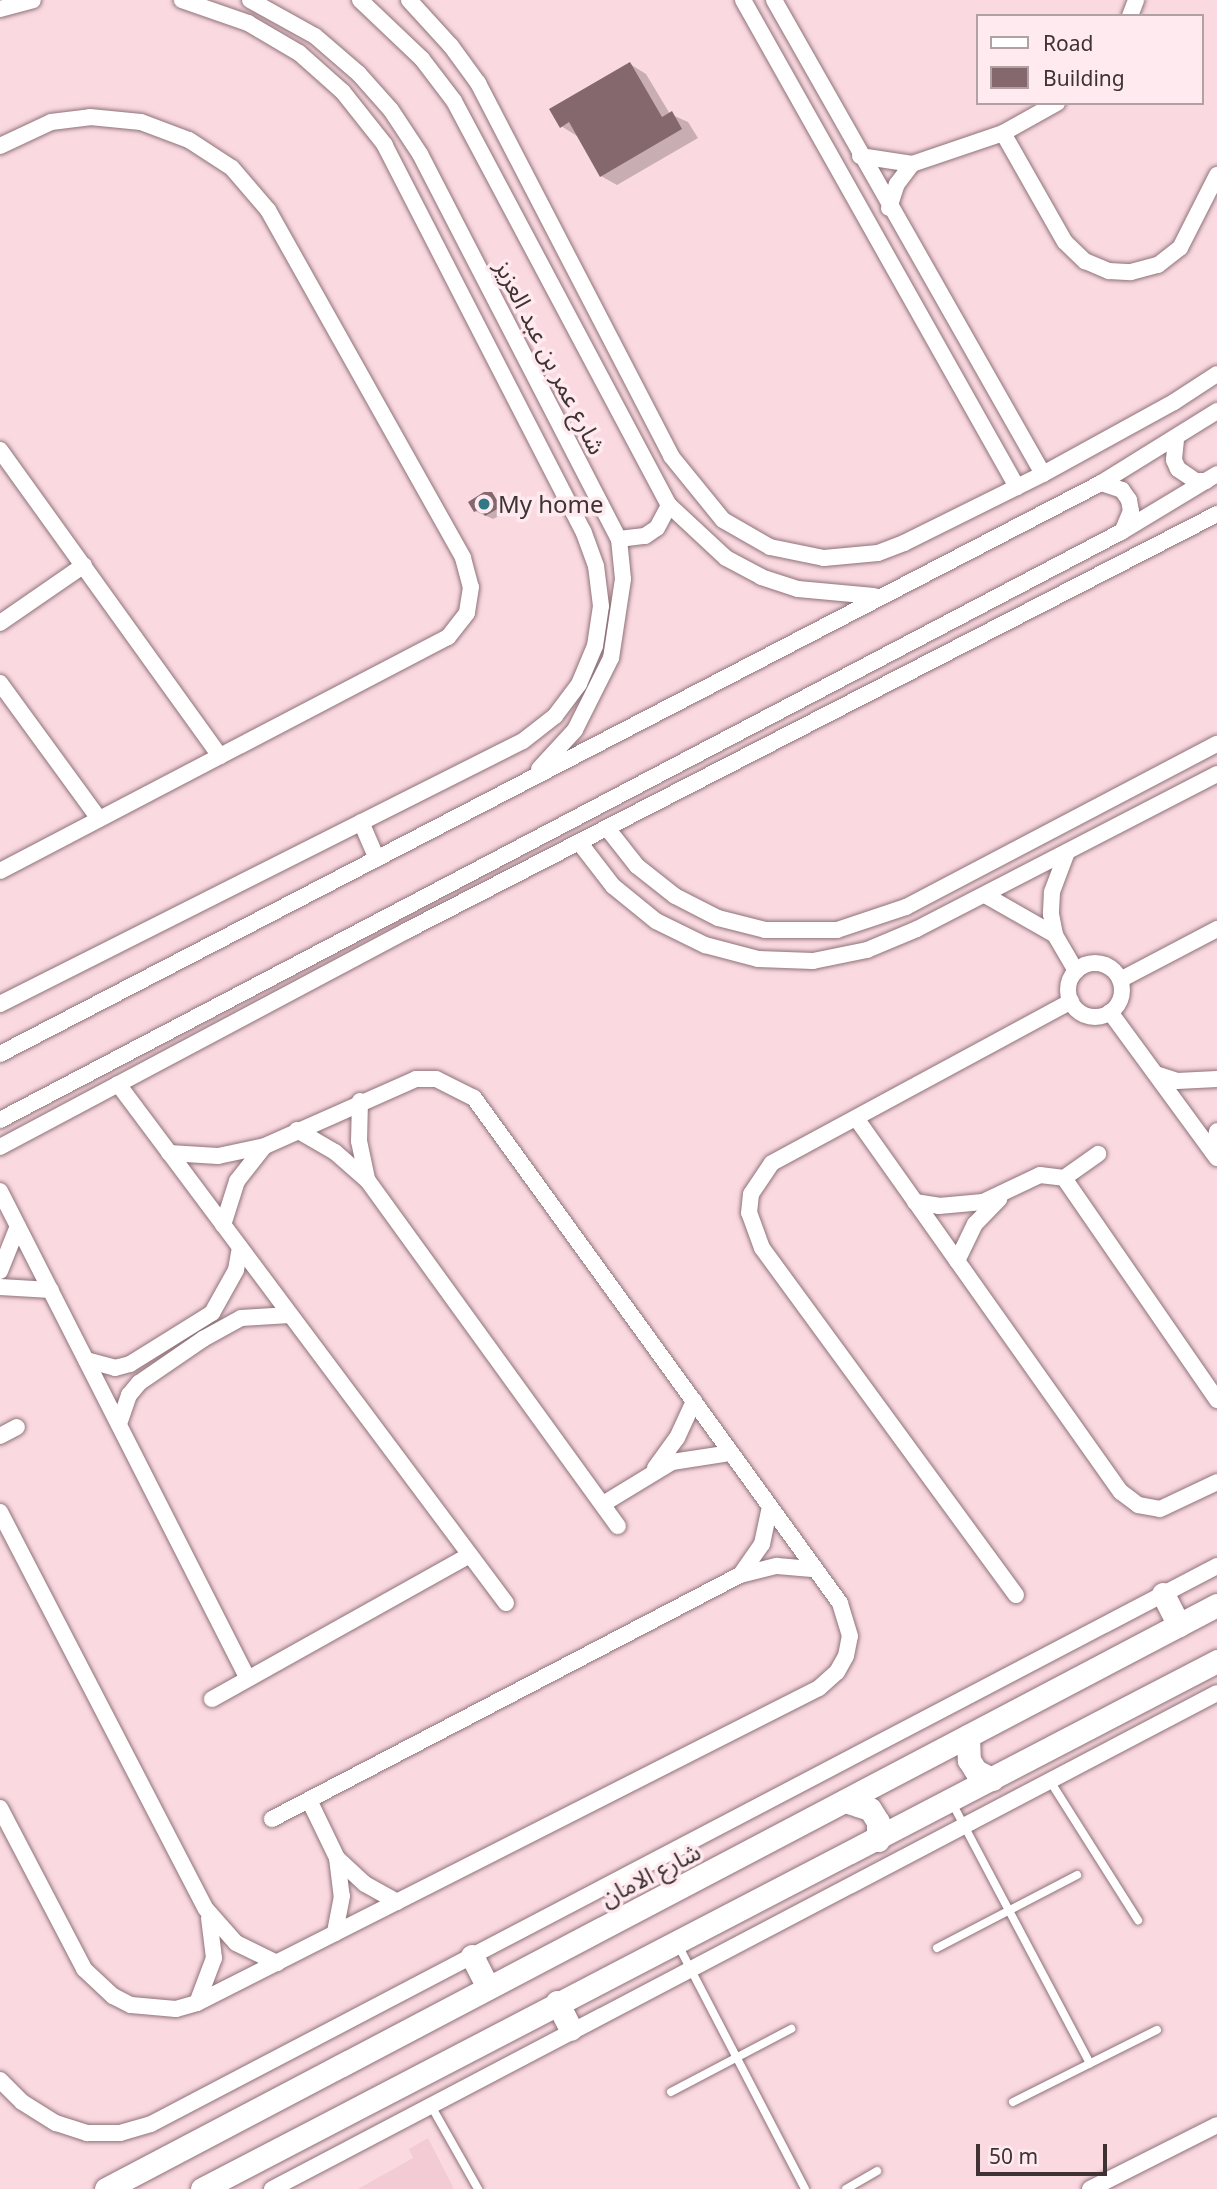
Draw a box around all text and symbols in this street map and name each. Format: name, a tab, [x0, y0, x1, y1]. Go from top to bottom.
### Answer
legend	[976, 14, 1203, 105]
text: Road	[1043, 29, 1093, 57]
text: Building	[1043, 64, 1125, 92]
street label: شارع عمر بن عبد العزيز	[490, 255, 612, 459]
place label: My home	[498, 490, 604, 518]
marker: My home	[476, 496, 492, 512]
street label: شارع الامان	[595, 1836, 705, 1912]
scale bar	[979, 2130, 1110, 2174]
text: 50 m	[989, 2142, 1038, 2170]

